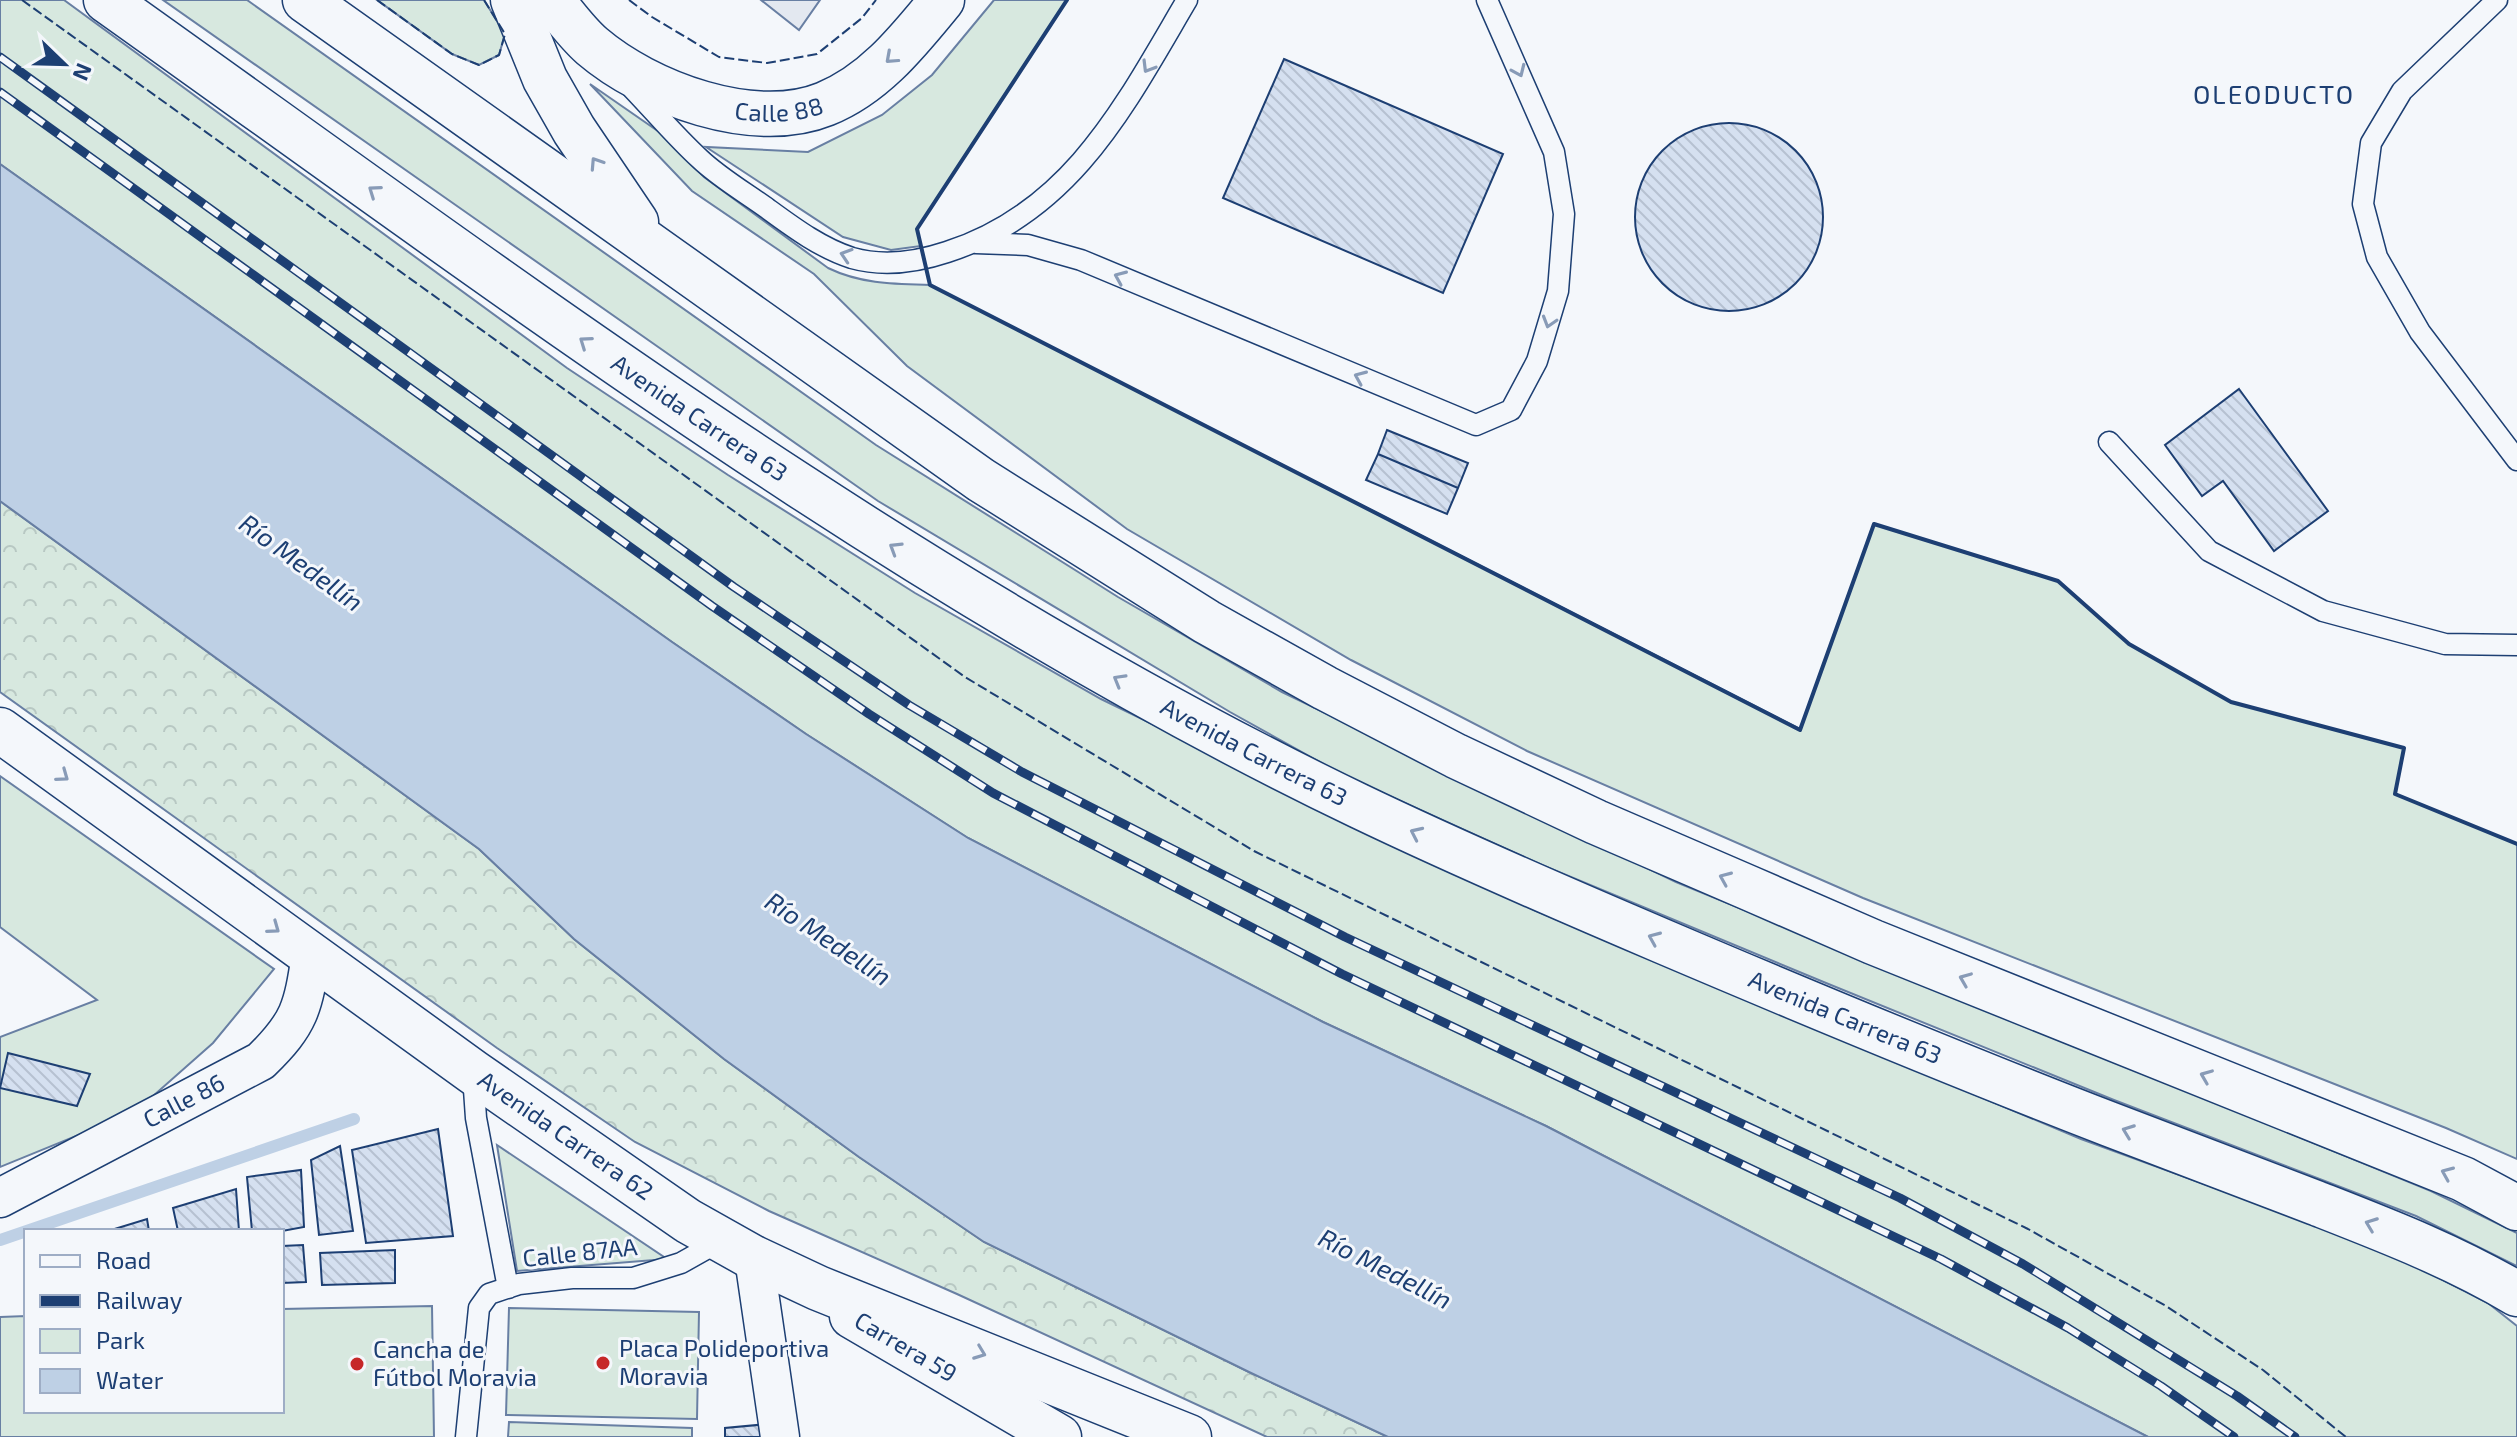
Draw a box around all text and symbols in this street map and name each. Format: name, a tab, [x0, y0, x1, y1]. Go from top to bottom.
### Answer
north arrow	[24, 24, 104, 104]
one-way arrow	[886, 49, 900, 64]
one-way arrow	[1142, 58, 1158, 73]
text: N	[68, 60, 98, 85]
one-way arrow	[1510, 63, 1526, 77]
district label: OLEODUCTO	[2193, 78, 2355, 109]
street label: Calle 88	[733, 90, 826, 127]
one-way arrow	[590, 157, 605, 172]
one-way arrow	[368, 186, 382, 200]
one-way arrow	[840, 248, 854, 264]
one-way arrow	[1114, 270, 1128, 286]
one-way arrow	[1542, 314, 1558, 328]
one-way arrow	[580, 337, 594, 351]
street label: Avenida Carrera 63	[606, 348, 794, 487]
one-way arrow	[1354, 370, 1368, 386]
water label: Río Medellín	[234, 507, 370, 617]
one-way arrow	[889, 542, 904, 557]
one-way arrow	[1113, 674, 1127, 690]
street label: Avenida Carrera 63	[1156, 691, 1353, 811]
one-way arrow	[54, 767, 69, 781]
one-way arrow	[1410, 826, 1425, 842]
one-way arrow	[1719, 872, 1733, 888]
water label: Río Medellín	[760, 884, 898, 991]
one-way arrow	[265, 919, 280, 933]
one-way arrow	[1648, 931, 1662, 947]
street label: Avenida Carrera 63	[1745, 963, 1946, 1069]
one-way arrow	[1959, 972, 1973, 989]
street label: Avenida Carrera 62	[473, 1064, 659, 1205]
street label: Calle 86	[138, 1067, 229, 1133]
one-way arrow	[2200, 1069, 2214, 1085]
one-way arrow	[2122, 1124, 2136, 1141]
one-way arrow	[2441, 1166, 2455, 1182]
one-way arrow	[2365, 1217, 2379, 1234]
water label: Río Medellín	[1314, 1221, 1457, 1314]
legend	[24, 1229, 284, 1413]
street label: Calle 87AA	[521, 1231, 639, 1272]
text: Road	[96, 1245, 151, 1274]
text: Railway	[96, 1285, 183, 1314]
street label: Carrera 59	[850, 1305, 963, 1387]
text: Park	[96, 1325, 145, 1354]
place label: Placa Polideportiva Moravia	[619, 1333, 829, 1390]
place label: Cancha de Fútbol Moravia	[373, 1334, 537, 1391]
one-way arrow	[972, 1343, 986, 1360]
marker: Placa Polideportiva Moravia	[594, 1354, 612, 1372]
marker: Cancha de Fútbol Moravia	[348, 1355, 366, 1373]
text: Water	[96, 1365, 164, 1394]

